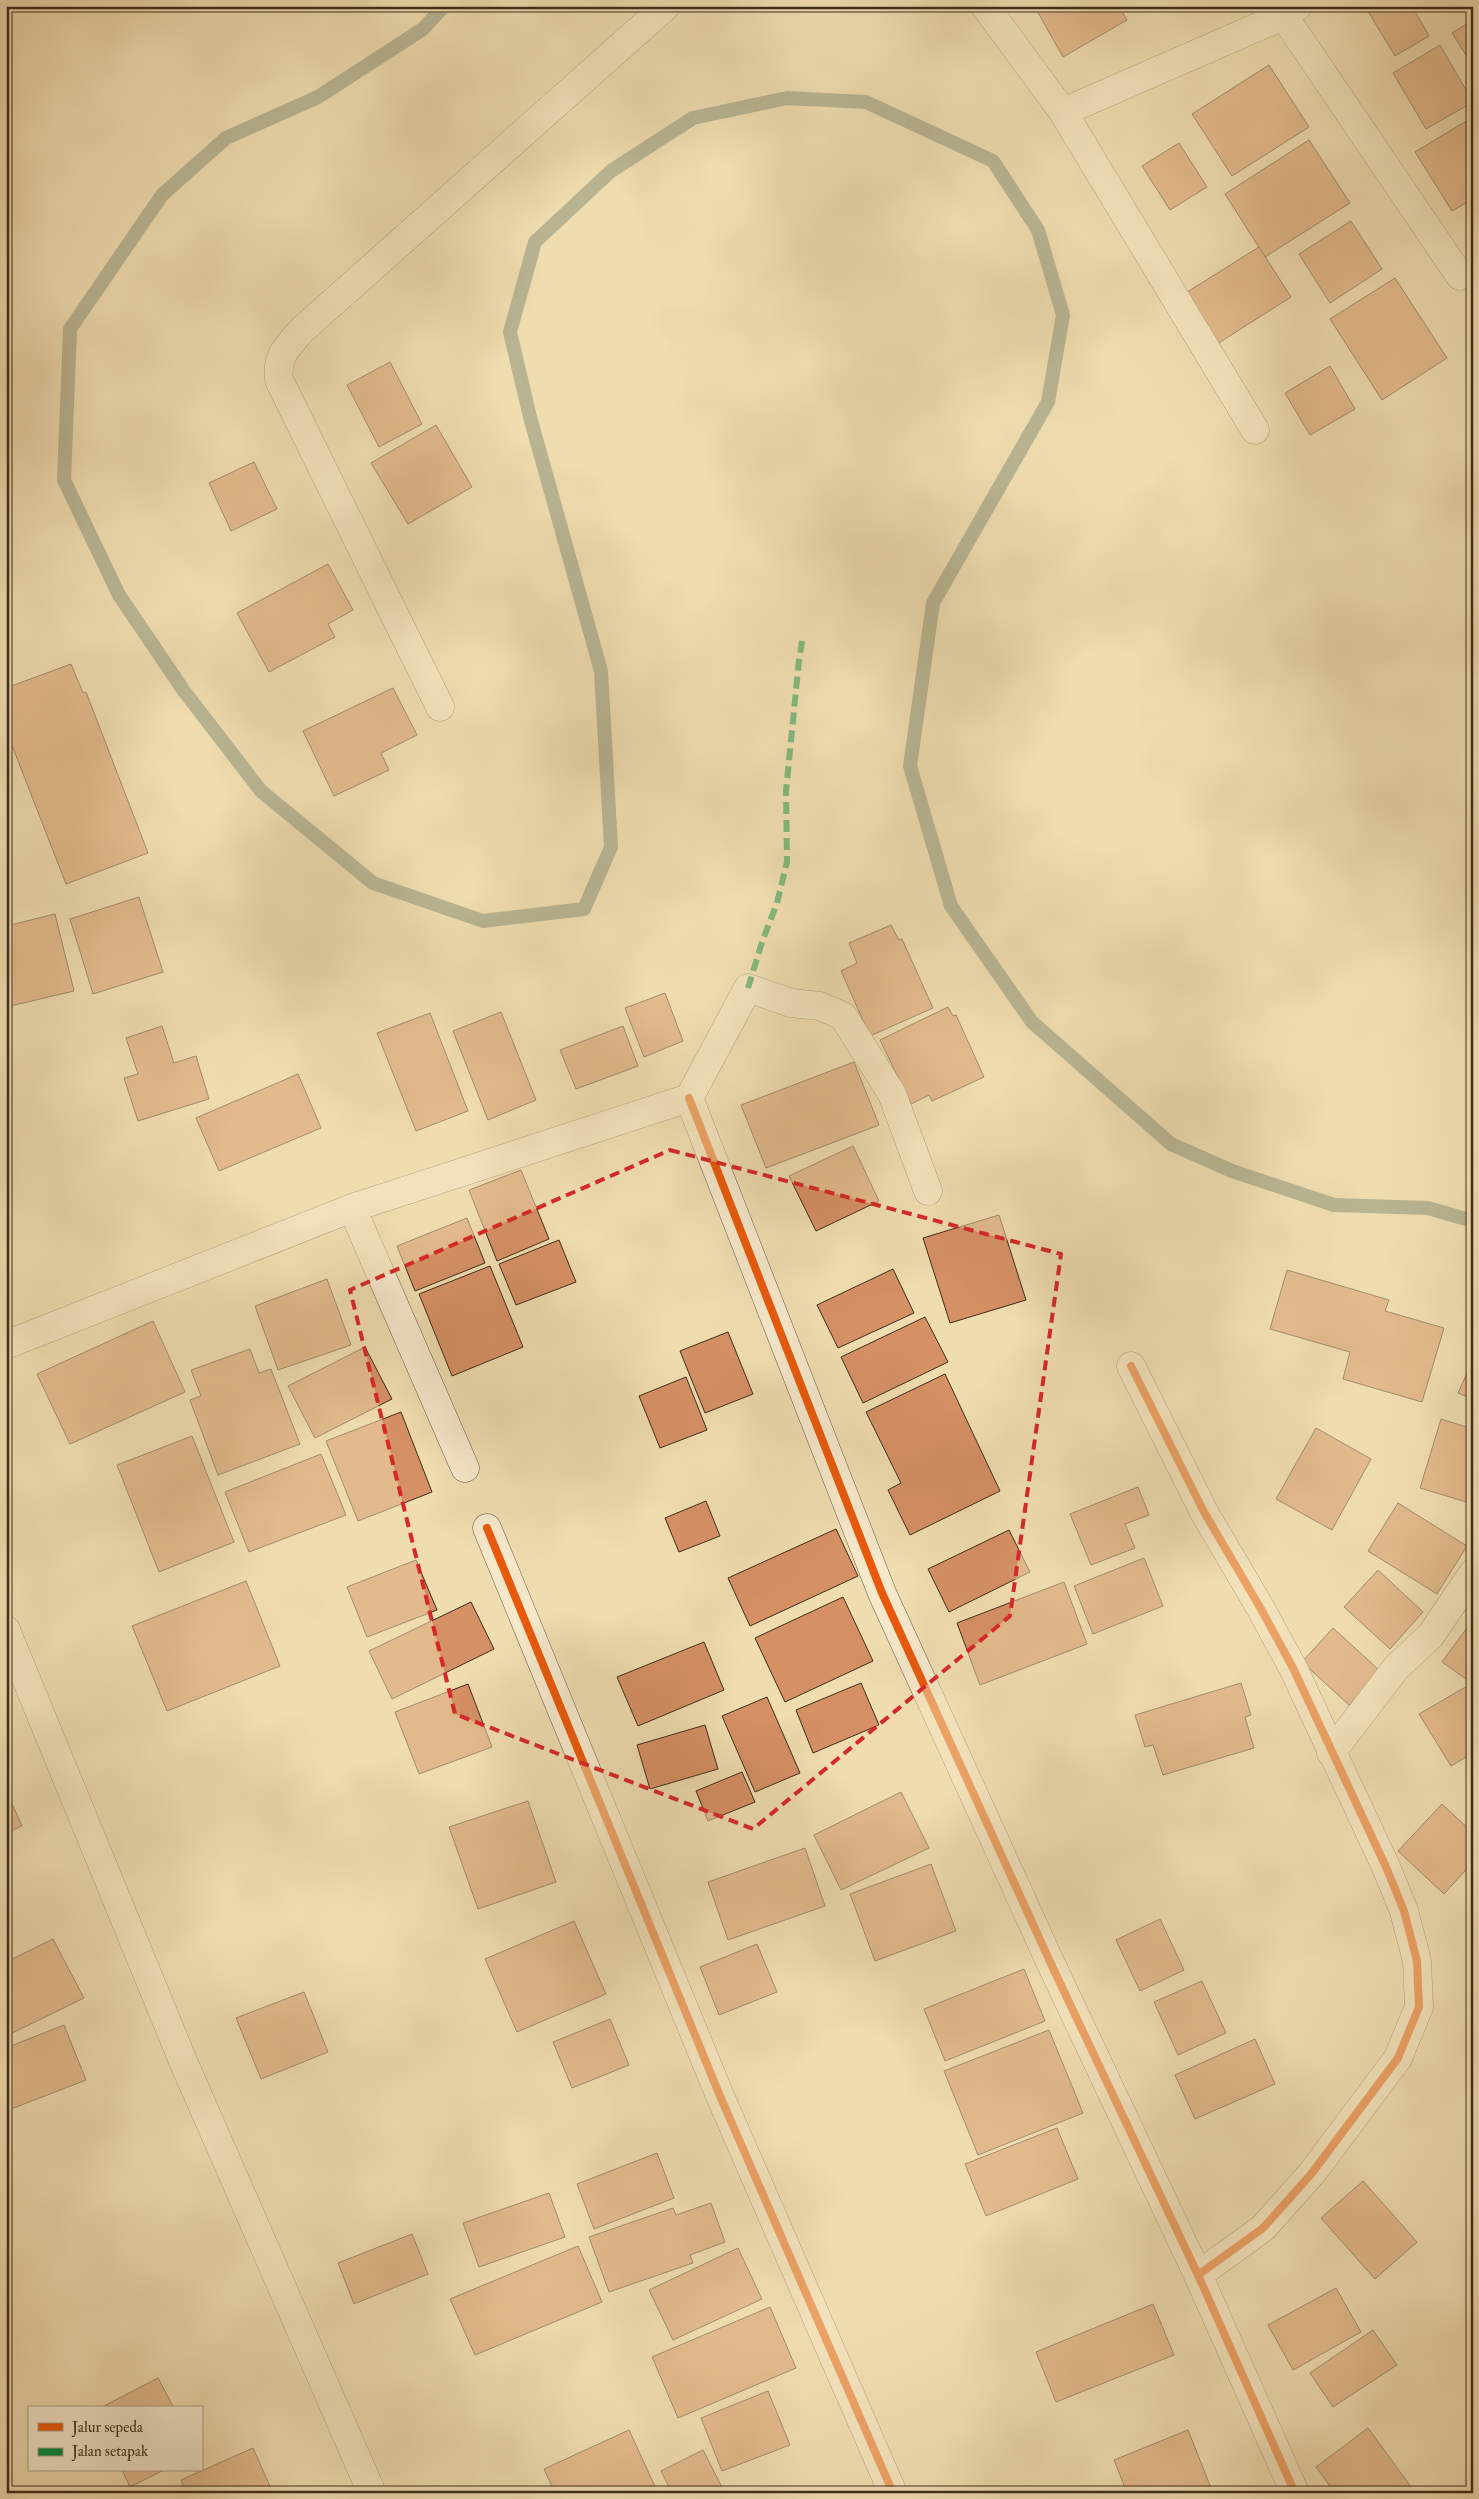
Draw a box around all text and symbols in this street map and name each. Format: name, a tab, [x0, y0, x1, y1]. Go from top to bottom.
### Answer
legend	[28, 2406, 202, 2472]
text: Jalur sepeda	[71, 2418, 144, 2438]
text: Jalan setapak	[71, 2442, 148, 2462]

